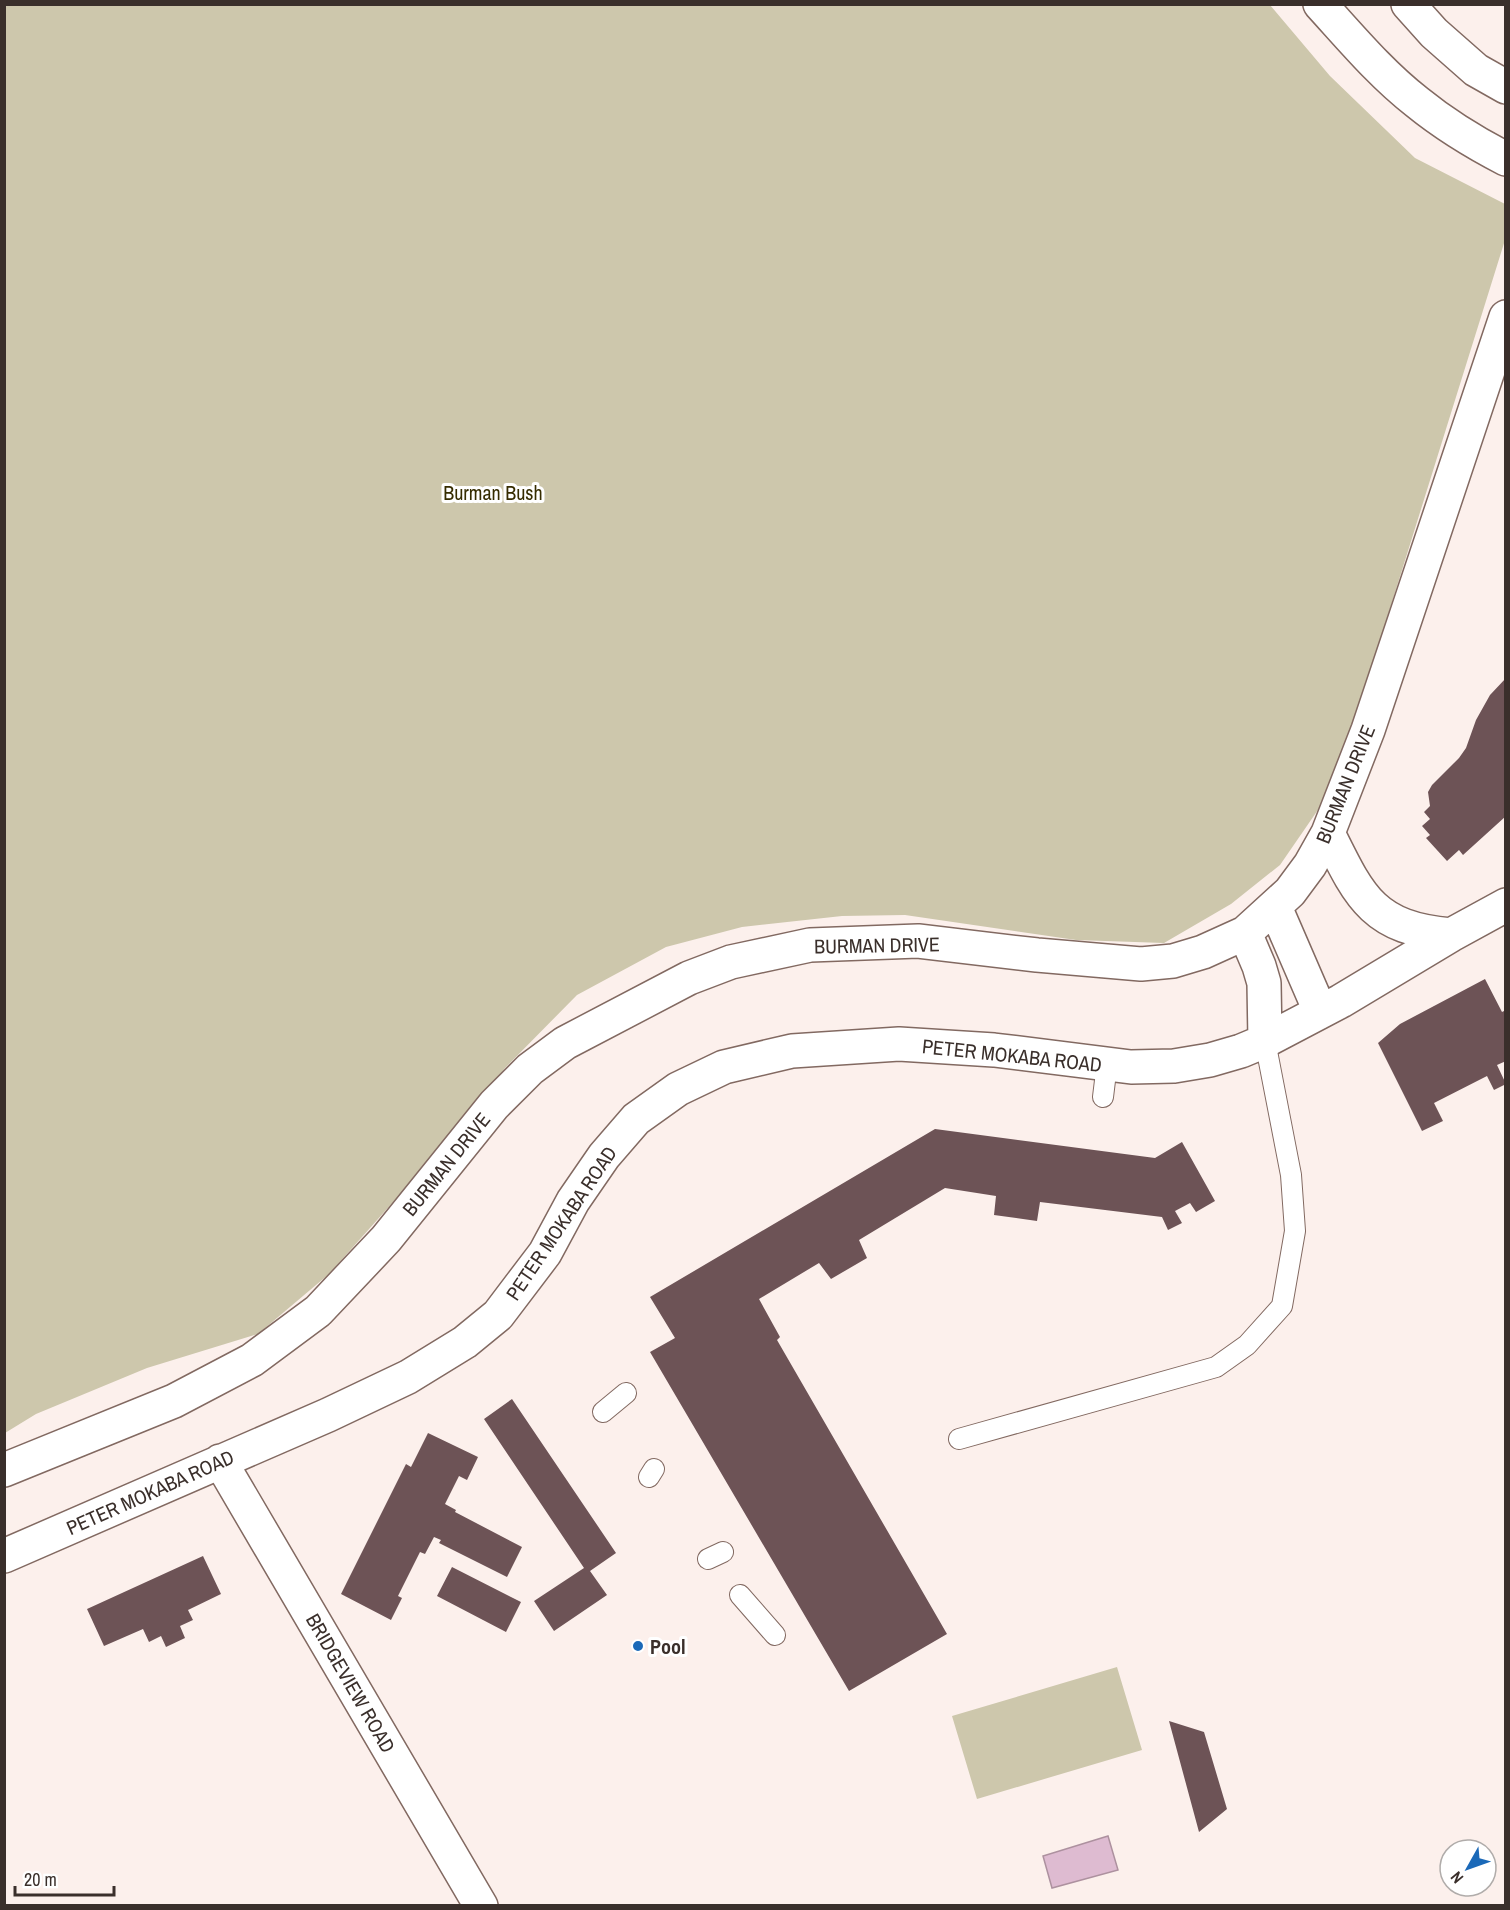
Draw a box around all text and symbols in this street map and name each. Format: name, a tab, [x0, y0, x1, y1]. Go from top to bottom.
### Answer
park label: Burman Bush	[443, 479, 543, 506]
street label: BURMAN DRIVE	[1309, 721, 1381, 847]
street label: BURMAN DRIVE	[814, 930, 940, 960]
street label: PETER MOKABA ROAD	[921, 1032, 1103, 1078]
street label: BURMAN DRIVE	[396, 1107, 496, 1221]
street label: PETER MOKABA ROAD	[499, 1141, 623, 1305]
street label: PETER MOKABA ROAD	[62, 1443, 238, 1541]
street label: BRIDGEVIEW ROAD	[300, 1608, 402, 1758]
place label: Pool	[650, 1633, 686, 1660]
marker: Pool	[631, 1639, 645, 1653]
north arrow	[1438, 1838, 1498, 1898]
scale bar	[15, 1859, 114, 1897]
text: 20 m	[24, 1867, 57, 1892]
text: N	[1445, 1867, 1468, 1888]

